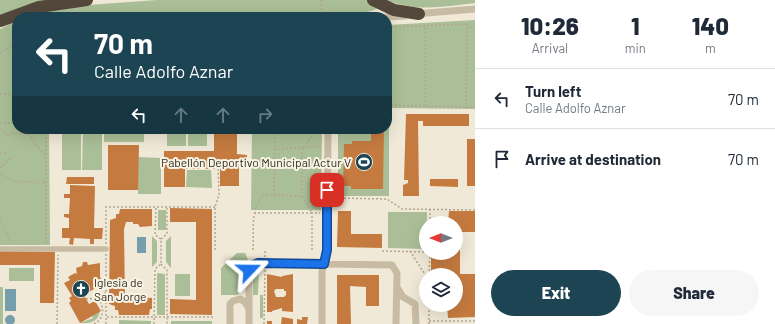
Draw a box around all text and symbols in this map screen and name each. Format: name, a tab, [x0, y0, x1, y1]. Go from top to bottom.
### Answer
text: 10:26	[521, 11, 579, 40]
text: 1	[631, 11, 640, 40]
text: 140	[692, 11, 729, 40]
text: 70 m	[94, 26, 153, 60]
icon: left	[28, 28, 80, 80]
text: Arrival	[532, 40, 568, 56]
text: min	[625, 40, 646, 56]
text: m	[705, 40, 716, 56]
text: Calle Adolfo Aznar	[94, 60, 233, 82]
text: Turn left	[525, 82, 581, 100]
icon: left	[491, 88, 513, 110]
text: 70 m	[728, 90, 759, 108]
text: Calle Adolfo Aznar	[525, 100, 626, 116]
icon: left	[128, 104, 150, 126]
icon: ahead	[170, 104, 192, 126]
icon: ahead	[212, 104, 234, 126]
icon: right	[254, 104, 276, 126]
icon: arrive	[491, 148, 513, 170]
text: Arrive at destination	[525, 150, 661, 168]
text: 70 m	[728, 150, 759, 168]
sports icon: Pabellón Deportivo Municipal Actur V	[354, 152, 374, 172]
place label: Pabellón Deportivo Municipal Actur V	[161, 155, 351, 169]
pin	[310, 173, 344, 207]
icon: arrive	[316, 179, 338, 201]
north arrow	[419, 216, 463, 260]
map controls	[419, 216, 463, 312]
position arrow	[228, 249, 270, 291]
button: layers	[419, 268, 463, 312]
button: Exit	[491, 270, 621, 316]
button: Share	[629, 270, 759, 316]
place label: Iglesia de San Jorge	[94, 275, 147, 303]
church icon: Iglesia de San Jorge	[71, 279, 91, 299]

